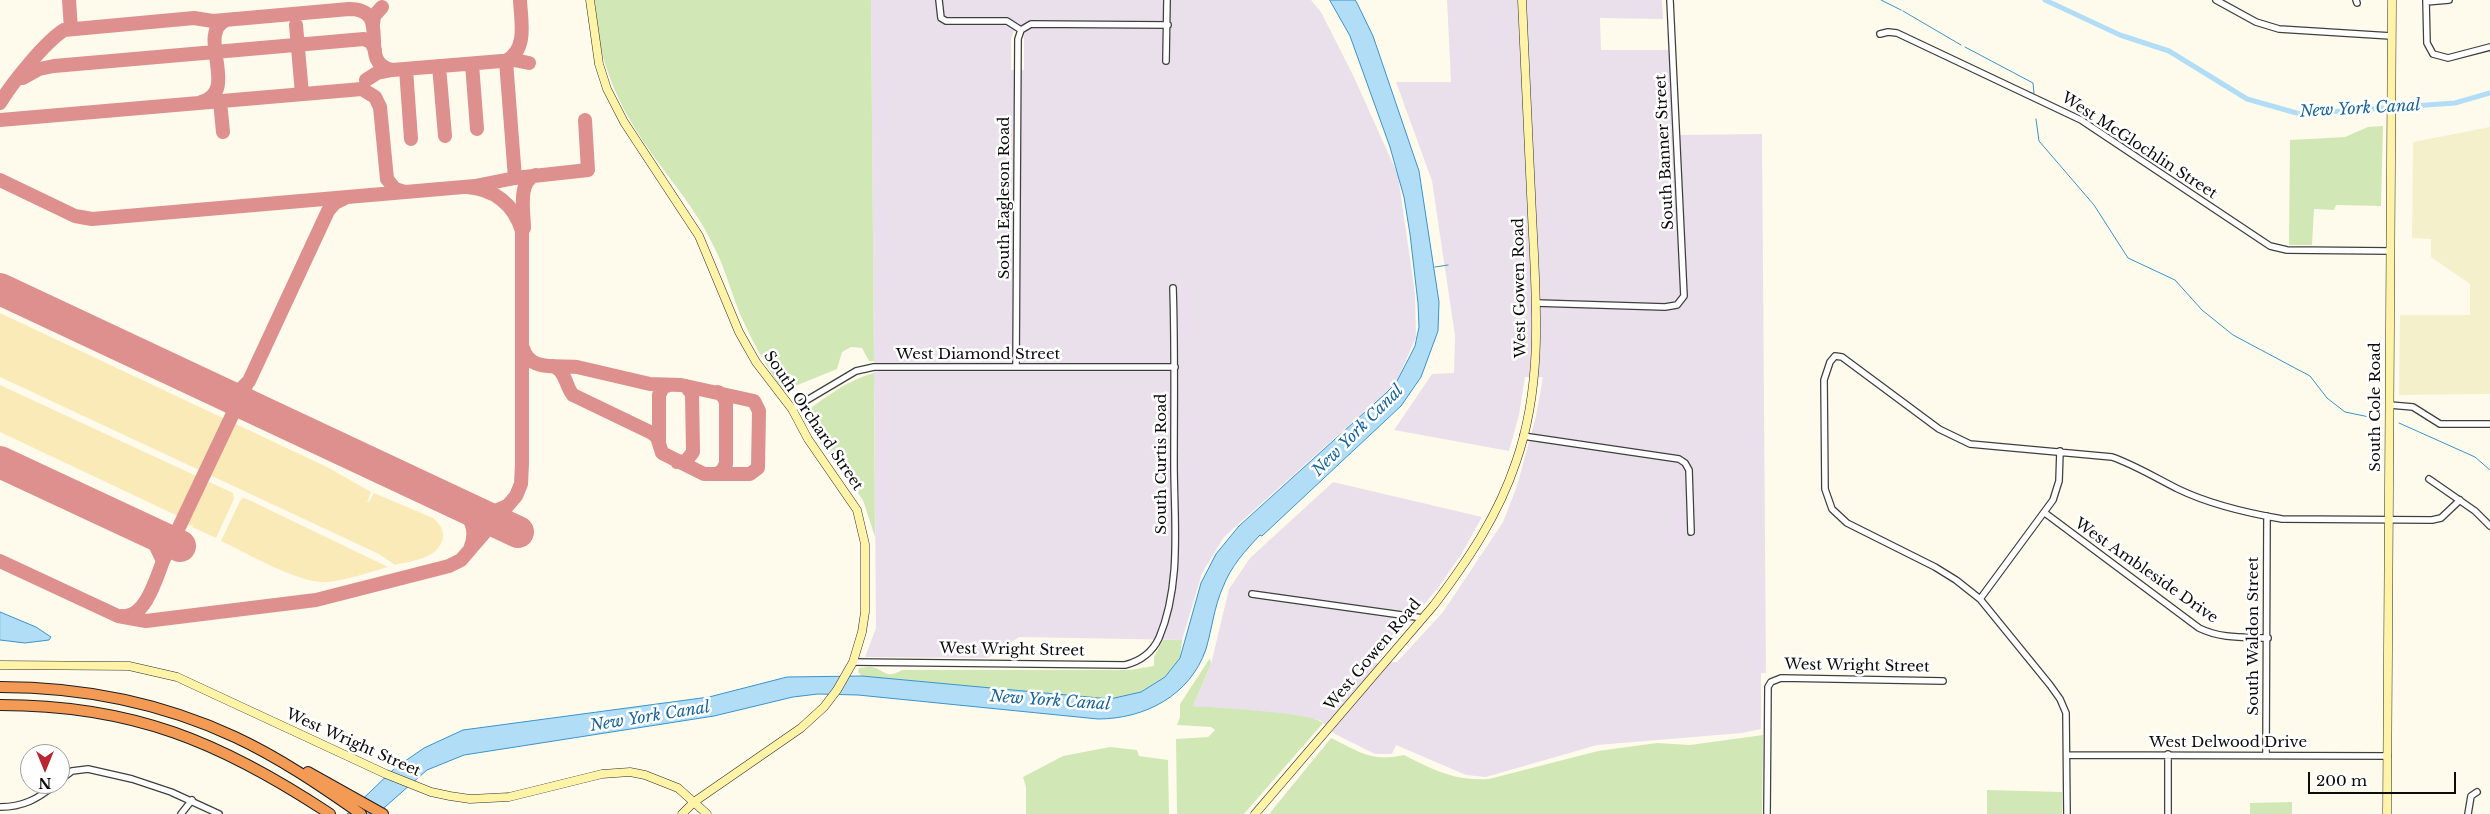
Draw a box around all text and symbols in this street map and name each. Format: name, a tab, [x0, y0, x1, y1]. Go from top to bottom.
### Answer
street label: South Banner Street	[1652, 74, 1678, 230]
street label: West McGlochlin Street	[2058, 89, 2220, 203]
water label: New York Canal	[2299, 96, 2421, 122]
street label: South Eagleson Road	[996, 117, 1014, 279]
street label: West Gowen Road	[1510, 218, 1530, 358]
street label: South Cole Road	[2367, 342, 2385, 472]
street label: West Diamond Street	[896, 346, 1060, 364]
street label: South Orchard Street	[760, 348, 866, 494]
water label: New York Canal	[1309, 382, 1407, 480]
street label: South Curtis Road	[1153, 394, 1171, 534]
street label: West Ambleside Drive	[2071, 515, 2221, 627]
street label: South Waldon Street	[2245, 556, 2263, 716]
street label: West Gowen Road	[1321, 596, 1425, 714]
street label: West Wright Street	[939, 640, 1085, 660]
street label: West Wright Street	[1784, 656, 1930, 676]
water label: New York Canal	[989, 687, 1111, 715]
water label: New York Canal	[589, 698, 711, 736]
street label: West Wright Street	[283, 705, 423, 781]
street label: West Delwood Drive	[2149, 734, 2307, 752]
north arrow	[20, 744, 70, 794]
scale bar	[2310, 762, 2458, 794]
text: 200 m	[2316, 771, 2367, 790]
text: N	[38, 774, 52, 792]

